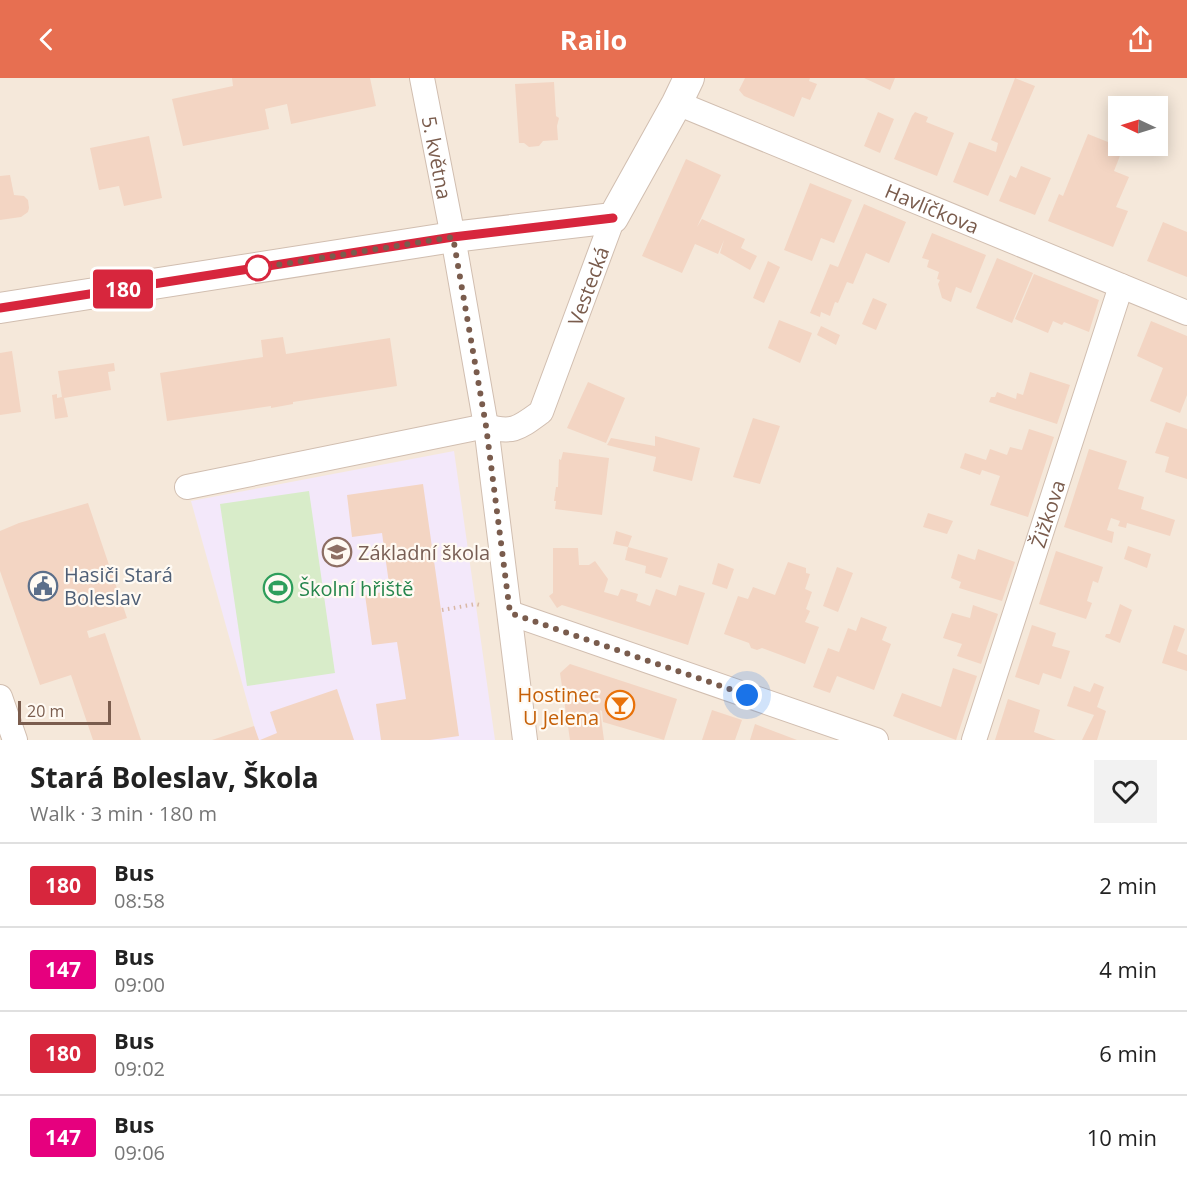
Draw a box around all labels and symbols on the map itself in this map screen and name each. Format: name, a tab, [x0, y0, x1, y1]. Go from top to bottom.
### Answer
north arrow	[1108, 96, 1168, 156]
street label: 5. května	[416, 114, 459, 201]
street label: Havlíčkova	[881, 177, 983, 239]
street label: Vestecká	[561, 242, 615, 329]
unlabelled marker	[245, 255, 271, 281]
line badge: 180	[88, 270, 158, 308]
street label: Žižkova	[1024, 476, 1071, 551]
school or university icon: Základní škola	[321, 536, 353, 568]
place label: Základní škola	[358, 539, 490, 566]
place label: Hasiči Stará Boleslav	[64, 561, 173, 611]
public building icon: Hasiči Stará Boleslav	[27, 570, 59, 602]
sports icon: Školní hřiště	[262, 572, 294, 604]
place label: Školní hřiště	[299, 575, 413, 602]
your location	[732, 680, 762, 710]
place label: Hostinec U Jelena	[517, 681, 599, 731]
bar icon: Hostinec U Jelena	[604, 689, 636, 721]
scale bar	[18, 698, 111, 726]

